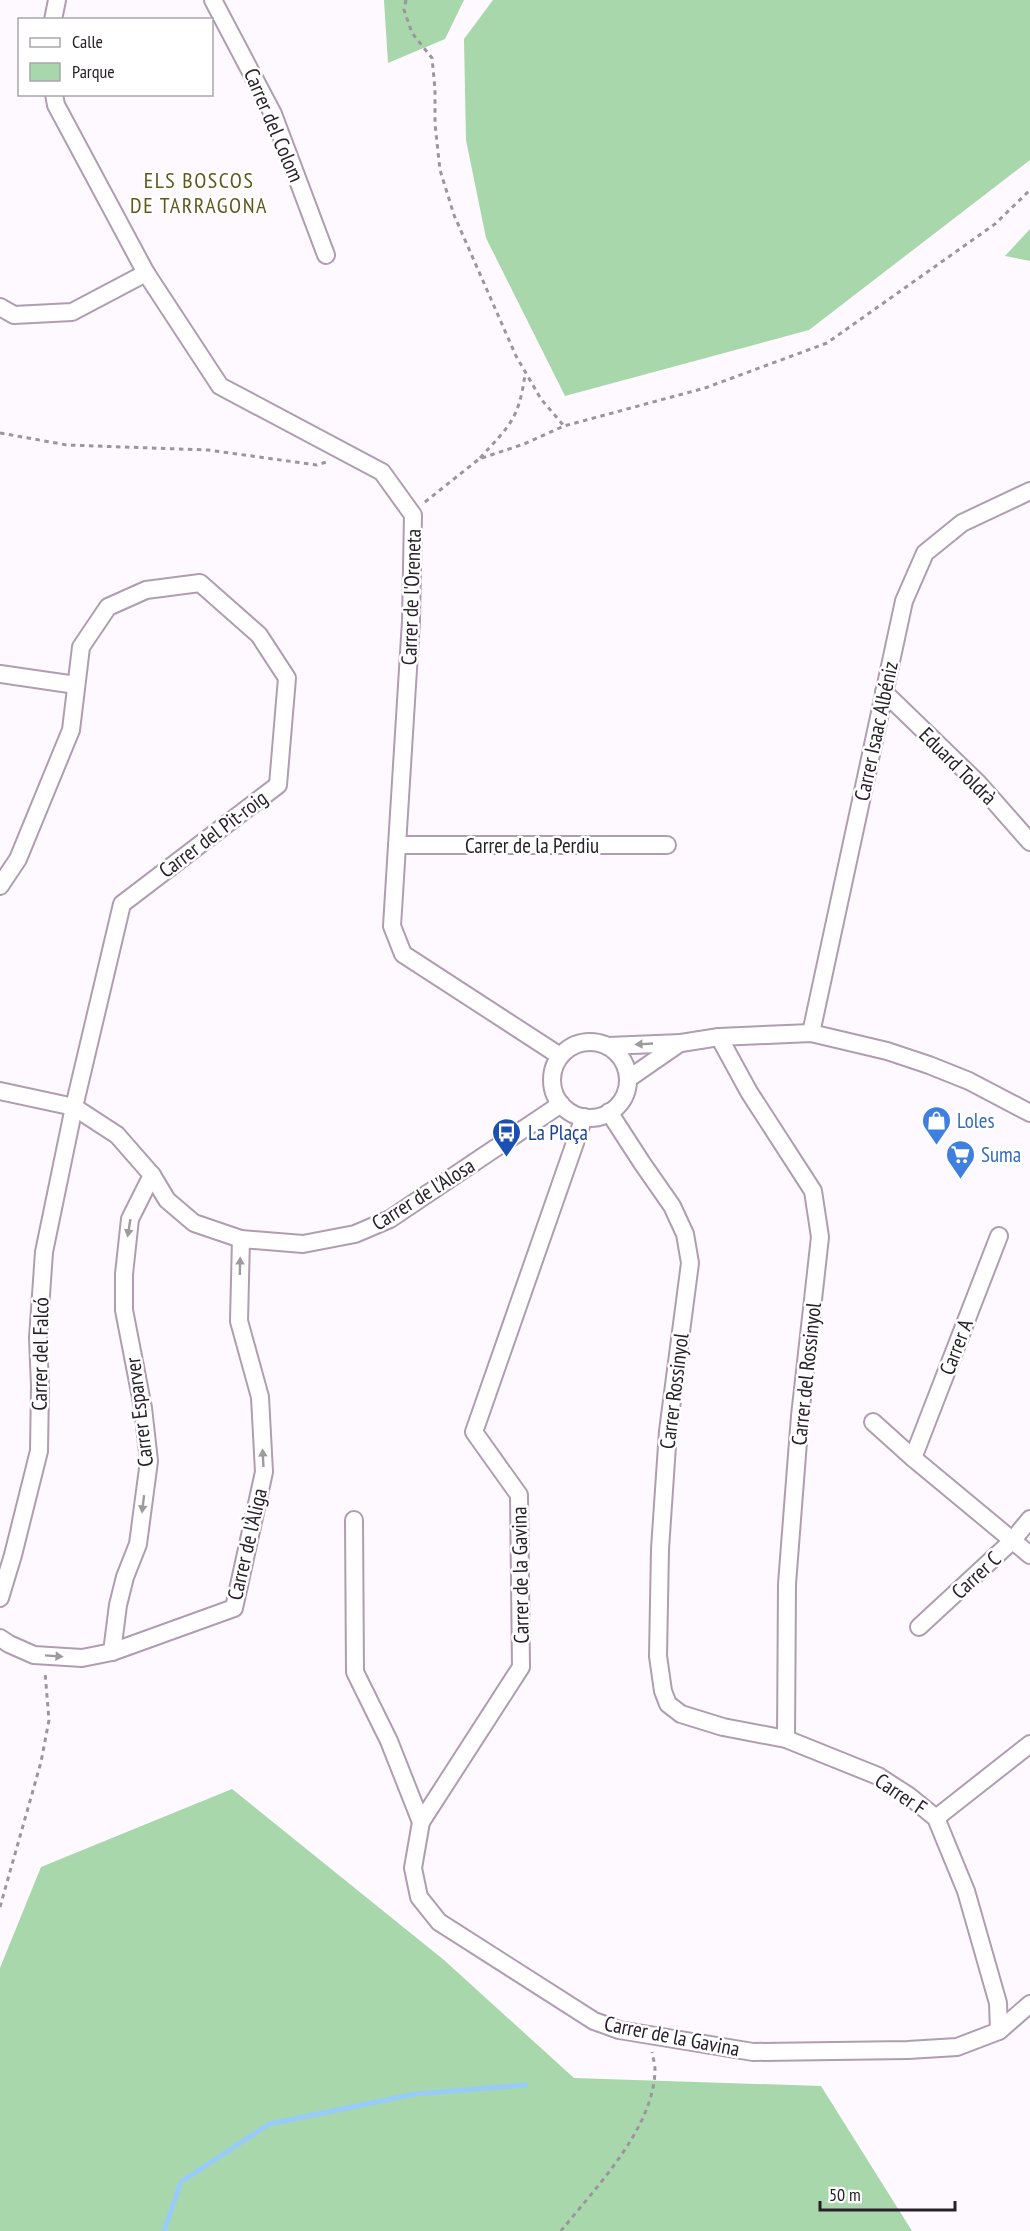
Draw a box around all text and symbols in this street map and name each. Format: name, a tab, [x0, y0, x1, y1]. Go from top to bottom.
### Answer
legend	[18, 18, 213, 96]
text: Calle	[72, 30, 103, 53]
text: Parque	[72, 60, 115, 83]
street label: Carrer del Colom	[238, 64, 310, 186]
district label: ELS BOSCOS DE TARRAGONA	[130, 166, 268, 219]
street label: Carrer de l'Oreneta	[395, 528, 427, 666]
street label: Carrer Isaac Albéniz	[848, 659, 904, 803]
street label: Eduard Toldrà	[914, 722, 1002, 810]
street label: Carrer del Pit-roig	[153, 784, 273, 884]
street label: Carrer de la Perdiu	[465, 832, 599, 859]
one-way arrow	[635, 1040, 654, 1049]
shop icon: Loles	[920, 1104, 952, 1146]
place label: Loles	[957, 1107, 995, 1134]
bus stop icon: La Plaça	[491, 1116, 523, 1158]
place label: La Plaça	[528, 1119, 588, 1146]
supermarket icon: Suma	[944, 1138, 976, 1180]
place label: Suma	[981, 1141, 1021, 1168]
street label: Carrer de l'Alosa	[367, 1152, 479, 1236]
one-way arrow	[124, 1219, 133, 1238]
one-way arrow	[235, 1256, 245, 1275]
street label: Carrer del Falcó	[26, 1297, 54, 1411]
street label: Carrer del Rossinyol	[785, 1301, 827, 1447]
street label: Carrer A	[933, 1315, 979, 1379]
street label: Carrer Rossinyol	[654, 1332, 694, 1450]
street label: Carrer Esparver	[119, 1355, 159, 1468]
one-way arrow	[258, 1448, 268, 1467]
street label: Carrer de l'Àliga	[221, 1486, 273, 1602]
one-way arrow	[139, 1495, 148, 1514]
street label: Carrer de la Gavina	[505, 1506, 535, 1644]
street label: Carrer C	[946, 1545, 1007, 1605]
one-way arrow	[45, 1652, 64, 1661]
street label: Carrer F	[870, 1767, 932, 1821]
street label: Carrer de la Gavina	[602, 2010, 742, 2062]
scale bar	[820, 2174, 955, 2212]
text: 50 m	[829, 2183, 861, 2206]

